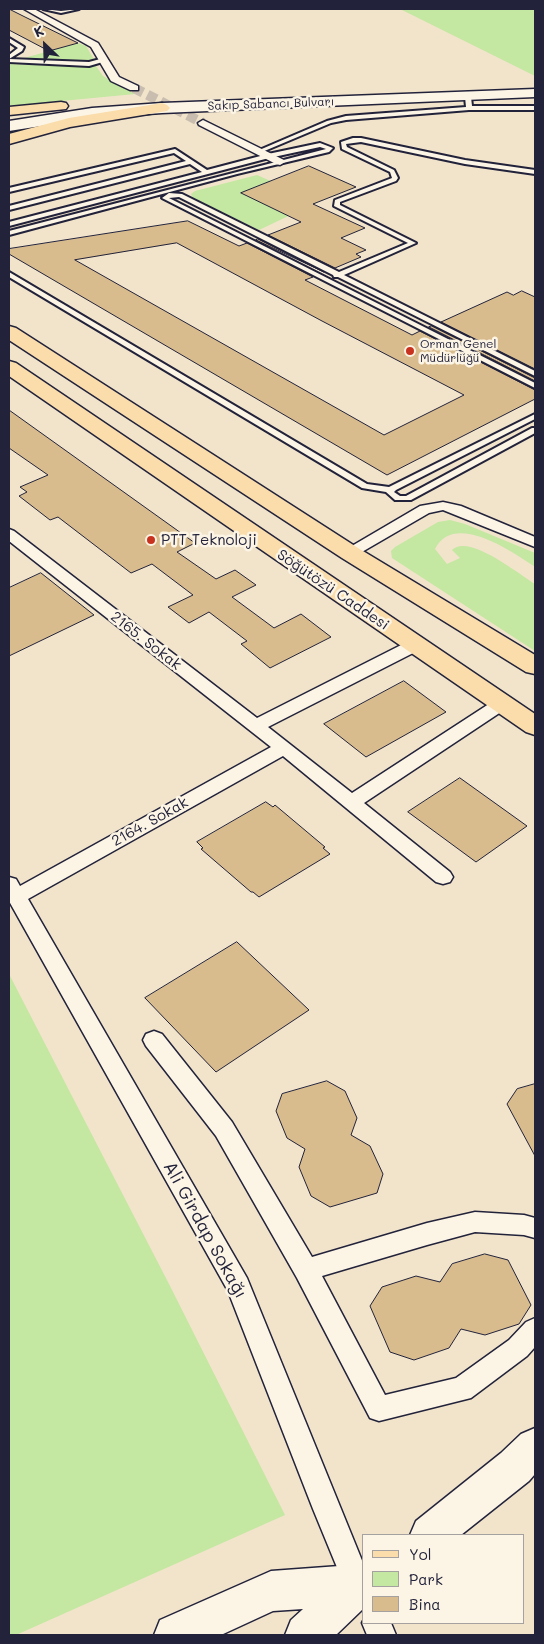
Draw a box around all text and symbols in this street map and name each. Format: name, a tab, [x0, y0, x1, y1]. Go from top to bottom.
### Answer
north arrow	[20, 20, 70, 70]
text: K	[31, 20, 47, 41]
street label: Sakıp Sabancı Bulvarı	[207, 95, 335, 113]
place label: Orman Genel Müdürlüğü	[420, 337, 496, 365]
marker: Orman Genel Müdürlüğü	[404, 345, 416, 357]
place label: PTT Teknoloji	[161, 531, 257, 549]
marker: PTT Teknoloji	[145, 534, 157, 546]
street label: Söğütözü Caddesi	[274, 546, 392, 634]
street label: 2165. Sokak	[107, 608, 185, 674]
street label: 2164. Sokak	[109, 794, 191, 850]
street label: Ali Girdap Sokağı	[158, 1158, 252, 1302]
legend	[362, 1534, 524, 1624]
text: Yol	[409, 1544, 432, 1564]
text: Park	[409, 1569, 443, 1589]
text: Bina	[409, 1594, 441, 1614]

